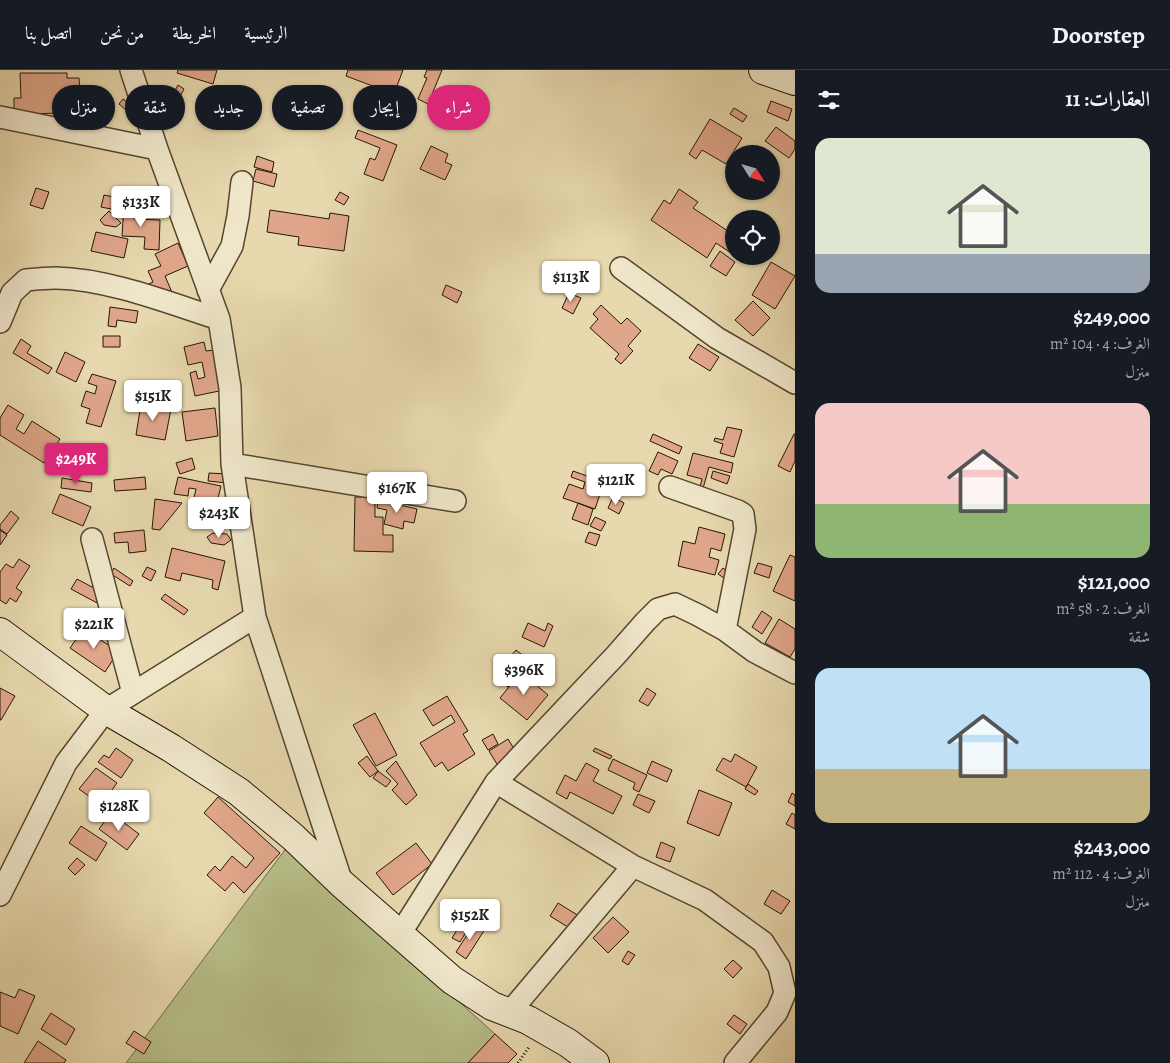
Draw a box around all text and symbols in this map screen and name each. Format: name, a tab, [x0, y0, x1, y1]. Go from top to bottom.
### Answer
text: Doorstep	[1052, 19, 1145, 51]
text: اتصل بنا	[25, 21, 72, 45]
text: من نحن	[100, 21, 144, 45]
text: الخريطة	[172, 21, 216, 45]
text: الرئيسية	[244, 21, 287, 45]
chip: منزل	[52, 85, 115, 130]
chip: شقة	[125, 85, 185, 130]
chip: جديد	[195, 85, 262, 130]
chip: تصفية	[272, 85, 343, 130]
chip: إيجار	[353, 85, 417, 130]
chip: شراء	[427, 85, 490, 130]
text: العقارات: 11	[1065, 85, 1150, 113]
icon: filters	[815, 86, 843, 114]
north arrow	[725, 145, 780, 200]
map controls	[725, 145, 780, 265]
icon: home	[938, 171, 1028, 261]
pin: $133K	[106, 186, 176, 228]
text: $133K	[122, 191, 160, 213]
button: locate	[725, 210, 780, 265]
pin: $113K	[536, 260, 606, 303]
text: $113K	[553, 266, 589, 288]
text: $249,000	[1073, 303, 1150, 331]
text: الغرف: 4 · 104 m²	[1050, 333, 1150, 355]
text: منزل	[1125, 361, 1150, 383]
pin: $151K	[118, 380, 188, 422]
text: $151K	[135, 385, 171, 407]
icon: home	[938, 436, 1028, 526]
pin: $249K	[41, 442, 111, 485]
text: $249K	[56, 448, 96, 470]
pin: $121K	[581, 464, 651, 506]
text: $121K	[597, 469, 635, 491]
pin: $167K	[362, 472, 432, 514]
text: $167K	[378, 477, 416, 499]
pin: $243K	[184, 496, 254, 539]
text: $243K	[199, 502, 239, 524]
text: $121,000	[1078, 568, 1150, 596]
text: الغرف: 2 · 58 m²	[1056, 598, 1150, 620]
pin: $221K	[59, 608, 129, 650]
text: $221K	[74, 613, 114, 635]
text: شقة	[1129, 626, 1150, 648]
pin: $396K	[489, 654, 559, 696]
text: $396K	[504, 659, 544, 681]
icon: home	[938, 701, 1028, 791]
pin: $128K	[84, 790, 154, 832]
text: $128K	[99, 795, 139, 817]
text: $243,000	[1074, 833, 1150, 861]
text: الغرف: 4 · 112 m²	[1053, 863, 1150, 885]
text: منزل	[1125, 891, 1150, 913]
pin: $152K	[435, 898, 505, 941]
text: $152K	[451, 904, 489, 926]

